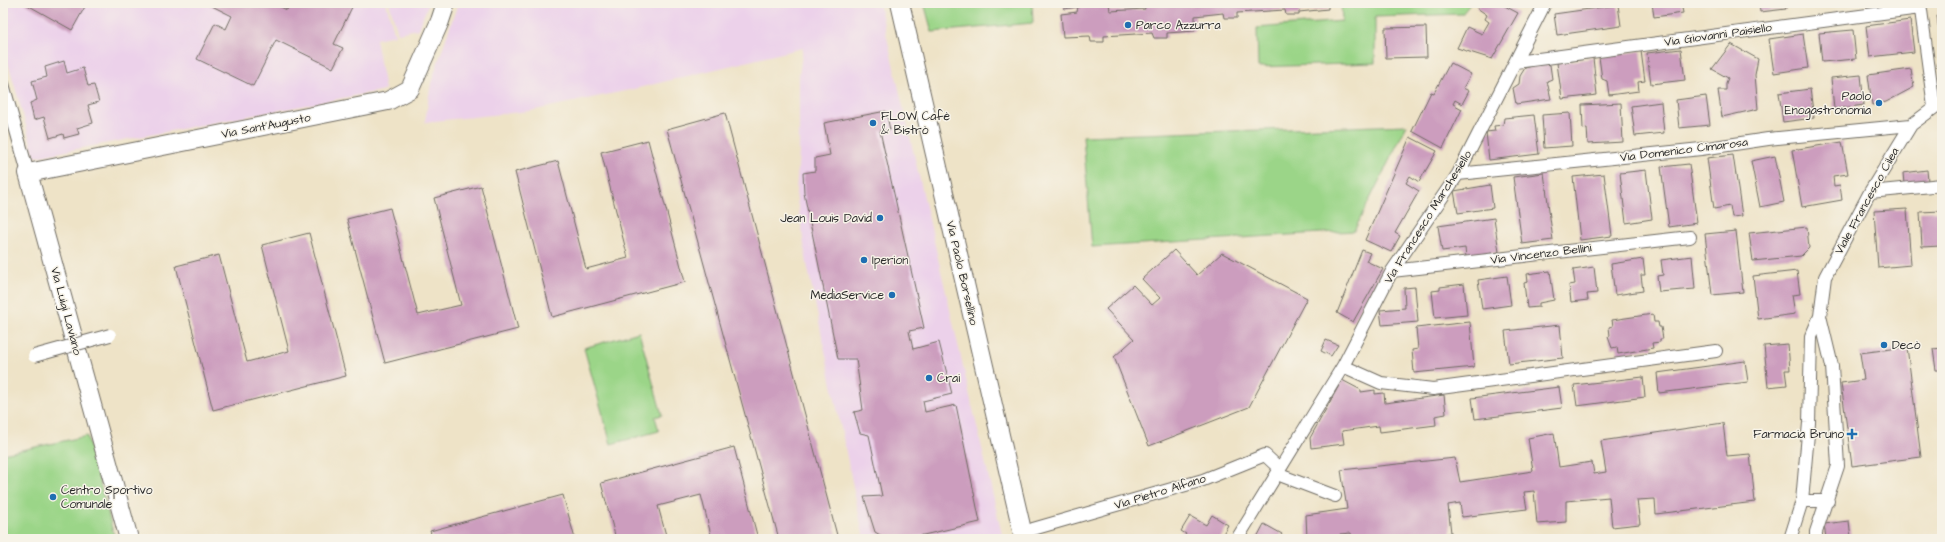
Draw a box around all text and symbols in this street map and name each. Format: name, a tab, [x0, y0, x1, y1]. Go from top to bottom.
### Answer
place label: Parco Azzurra	[1136, 17, 1221, 34]
street label: Via Giovanni Paisiello	[1663, 19, 1773, 51]
marker: Parco Azzurra	[1123, 20, 1133, 30]
place label: Paolo Enogastronomia	[1785, 88, 1871, 120]
marker: Paolo Enogastronomia	[1874, 98, 1884, 108]
place label: FLOW Cafè & Bistrò	[881, 108, 950, 139]
street label: Via Sant'Augusto	[220, 109, 312, 144]
marker: FLOW Cafè & Bistrò	[868, 118, 878, 128]
street label: Via Domenico Cimarosa	[1619, 134, 1749, 166]
street label: Viale Francesco Cilea	[1831, 145, 1903, 257]
street label: Via Francesco Marchesiello	[1380, 147, 1476, 287]
place label: Jean Louis David	[780, 210, 872, 227]
marker: Jean Louis David	[875, 213, 885, 223]
street label: Via Paolo Borsellino	[942, 219, 982, 327]
street label: Via Vincenzo Bellini	[1490, 239, 1593, 269]
place label: Iperion	[872, 252, 908, 269]
marker: Iperion	[859, 255, 869, 265]
street label: Via Luigi Laviano	[45, 265, 86, 357]
place label: MediaService	[811, 287, 884, 304]
marker: MediaService	[887, 290, 897, 300]
place label: Decò	[1892, 337, 1921, 354]
marker: Decò	[1879, 340, 1889, 350]
place label: Crai	[937, 370, 960, 387]
marker: Crai	[924, 373, 934, 383]
place label: Farmacia Bruno	[1753, 426, 1844, 443]
marker: Farmacia Bruno	[1847, 429, 1857, 439]
street label: Via Pietro Alfano	[1112, 470, 1208, 514]
place label: Centro Sportivo Comunale	[61, 482, 153, 513]
marker: Centro Sportivo Comunale	[48, 492, 58, 502]

